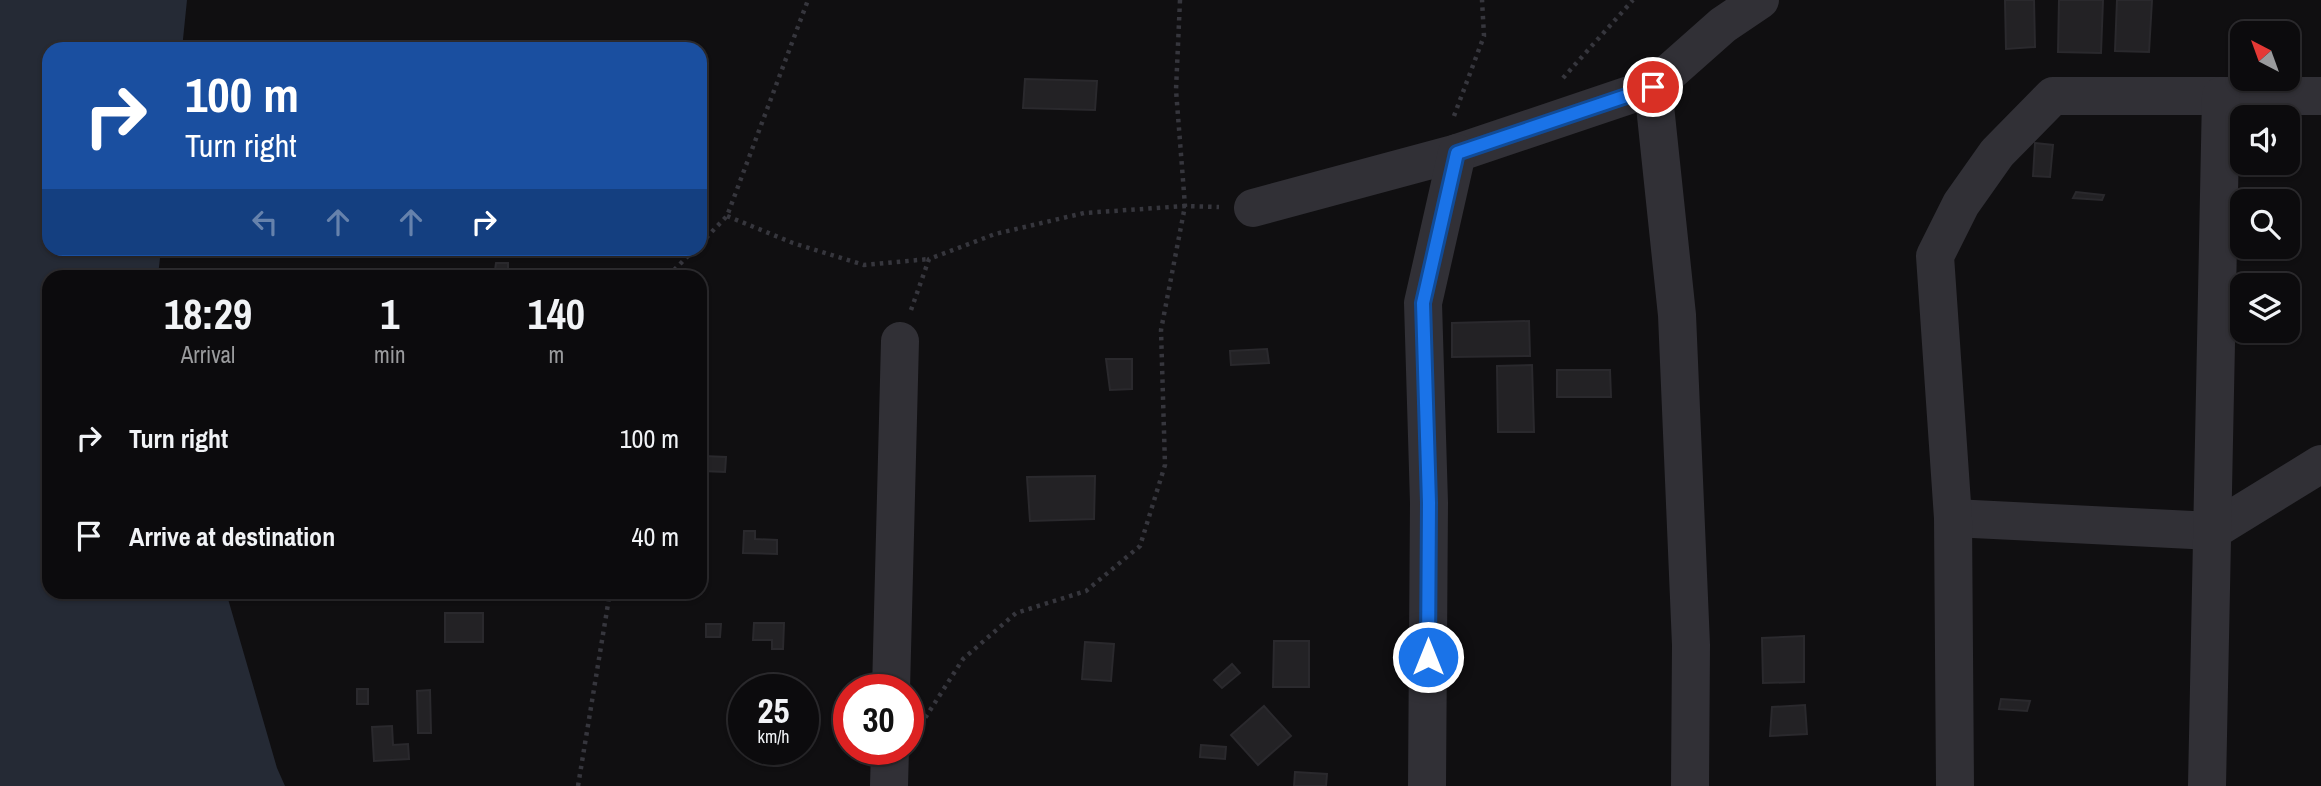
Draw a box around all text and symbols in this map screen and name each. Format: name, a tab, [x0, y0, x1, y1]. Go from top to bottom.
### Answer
north arrow	[2230, 21, 2300, 91]
map controls	[2230, 21, 2300, 343]
pin	[1623, 57, 1683, 117]
text: 100 m	[185, 61, 299, 127]
icon: arrive	[1634, 68, 1672, 106]
icon: right	[70, 70, 161, 161]
button: sound	[2230, 105, 2300, 175]
text: Turn right	[185, 124, 297, 167]
button: search	[2230, 189, 2300, 259]
icon: left	[246, 203, 284, 241]
icon: ahead	[319, 203, 357, 241]
icon: ahead	[392, 203, 430, 241]
icon: right	[465, 203, 503, 241]
button: layers	[2230, 273, 2300, 343]
text: 18:29	[164, 286, 252, 342]
text: 1	[380, 286, 399, 342]
text: 140	[528, 286, 585, 342]
text: Arrival	[181, 339, 235, 370]
text: min	[374, 339, 406, 370]
text: m	[548, 339, 564, 370]
icon: right	[70, 419, 108, 457]
text: Turn right	[129, 421, 228, 456]
text: 100 m	[620, 421, 679, 456]
icon: arrive	[70, 517, 108, 555]
text: Arrive at destination	[129, 519, 335, 554]
text: 40 m	[632, 519, 679, 554]
position arrow	[1391, 620, 1465, 694]
speed limit sign: 30	[833, 674, 924, 765]
text: 25	[758, 687, 789, 734]
text: km/h	[758, 724, 790, 749]

